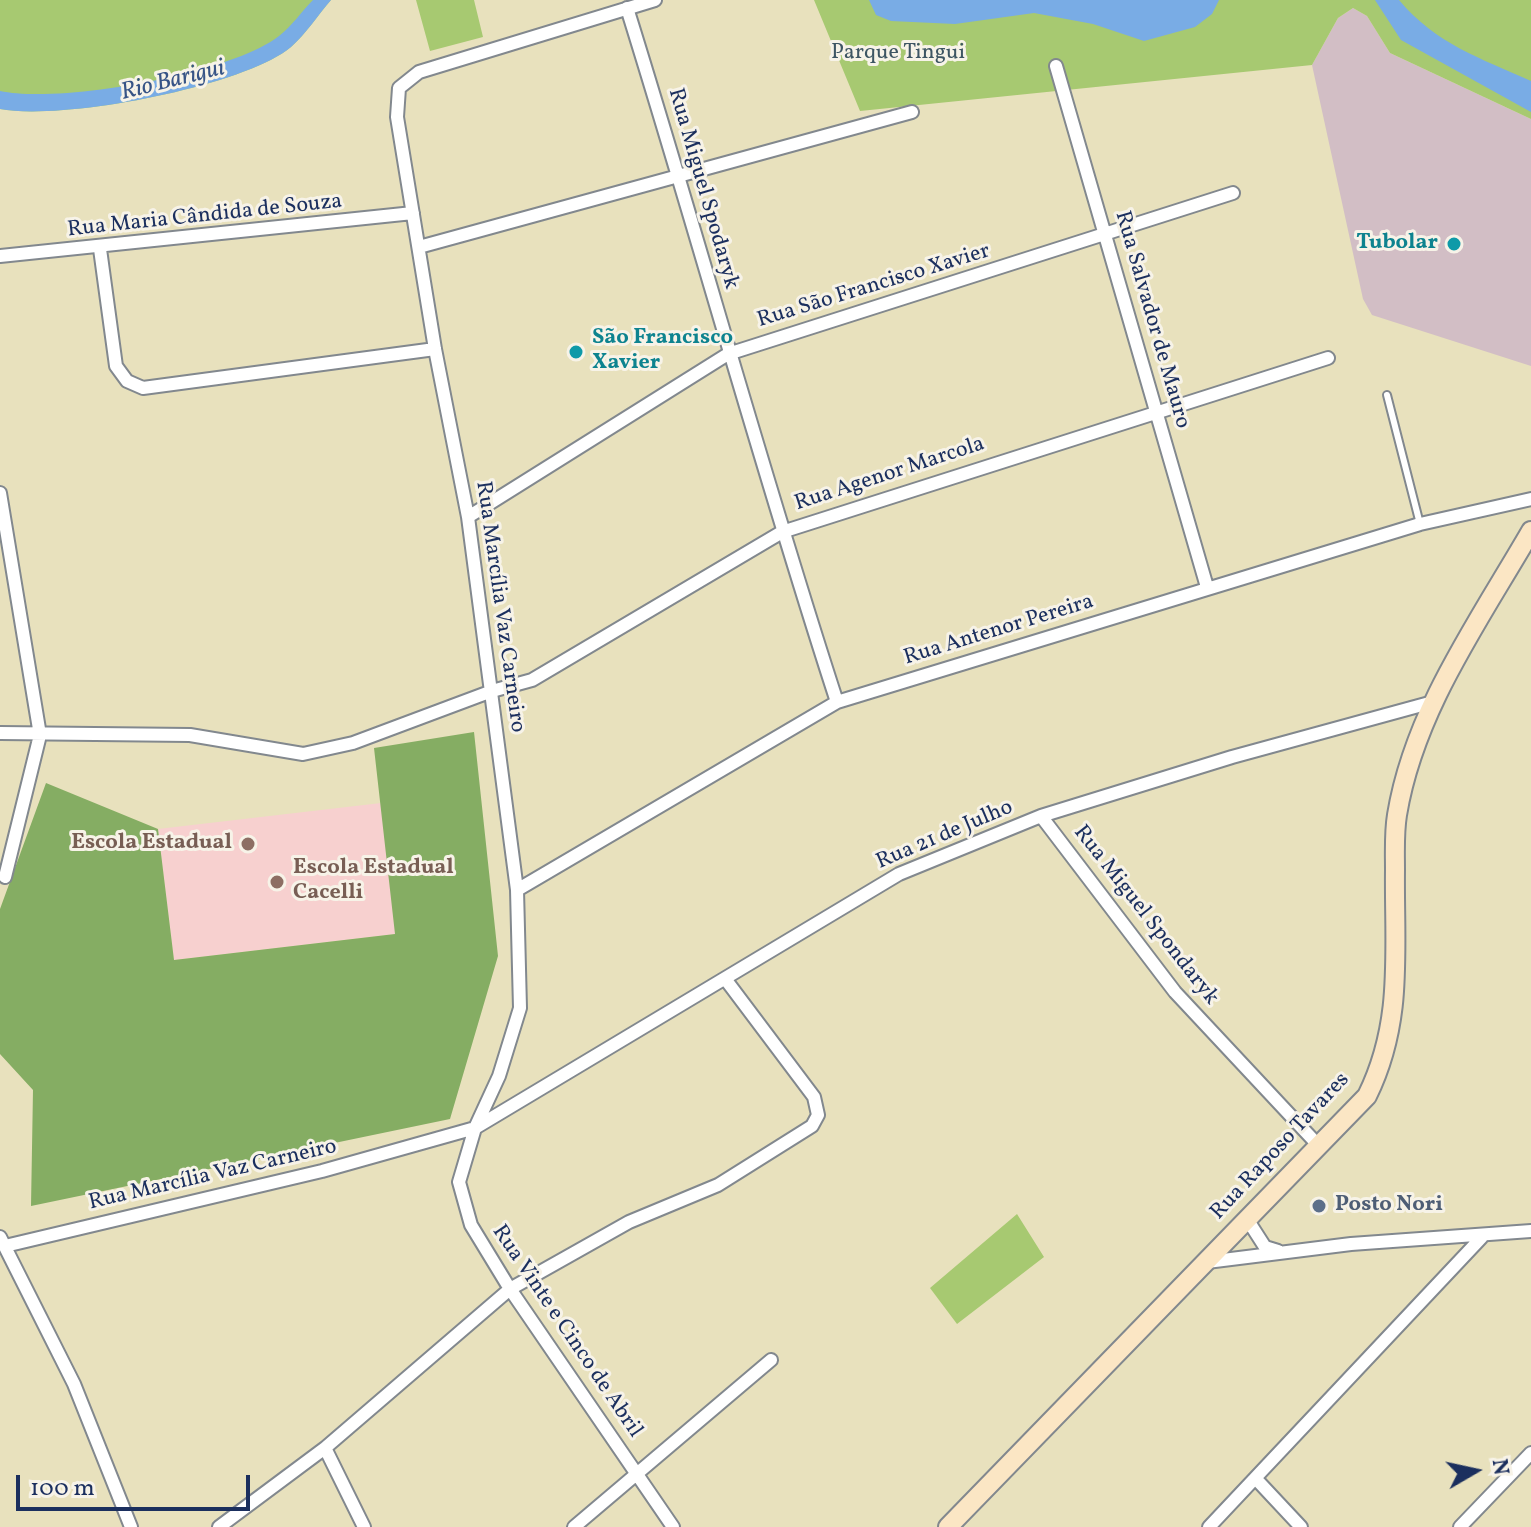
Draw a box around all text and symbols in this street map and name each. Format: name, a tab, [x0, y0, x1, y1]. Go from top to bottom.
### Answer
park label: Parque Tingui	[831, 41, 965, 67]
water label: Rio Barigui	[118, 55, 228, 109]
street label: Rua Miguel Spodaryk	[661, 85, 743, 293]
street label: Rua Maria Cândida de Souza	[66, 189, 344, 245]
street label: Rua Salvador de Mauro	[1107, 208, 1195, 432]
place label: Tubolar	[1356, 231, 1438, 257]
marker: Tubolar	[1445, 235, 1463, 253]
street label: Rua São Francisco Xavier	[755, 239, 993, 335]
place label: São Francisco Xavier	[592, 326, 733, 378]
marker: São Francisco Xavier	[567, 343, 585, 361]
street label: Rua Agenor Marcola	[792, 432, 988, 518]
street label: Rua Marcília Vaz Carneiro	[468, 480, 530, 734]
street label: Rua Antenor Pereira	[901, 590, 1097, 672]
street label: Rua 21 de Julho	[873, 795, 1017, 877]
street label: Rua Miguel Spondaryk	[1067, 821, 1223, 1011]
place label: Escola Estadual	[71, 831, 232, 857]
marker: Escola Estadual	[239, 835, 257, 853]
place label: Escola Estadual Cacelli	[293, 856, 454, 908]
marker: Escola Estadual Cacelli	[268, 873, 286, 891]
street label: Rua Raposo Tavares	[1206, 1068, 1356, 1226]
street label: Rua Marcília Vaz Carneiro	[86, 1135, 340, 1217]
place label: Posto Nori	[1335, 1193, 1443, 1219]
marker: Posto Nori	[1310, 1197, 1328, 1215]
street label: Rua Vinte e Cinco de Abril	[485, 1221, 647, 1443]
north arrow	[1435, 1431, 1515, 1511]
text: N	[1483, 1457, 1516, 1477]
scale bar	[20, 1459, 254, 1509]
text: 100 m	[30, 1472, 95, 1506]

